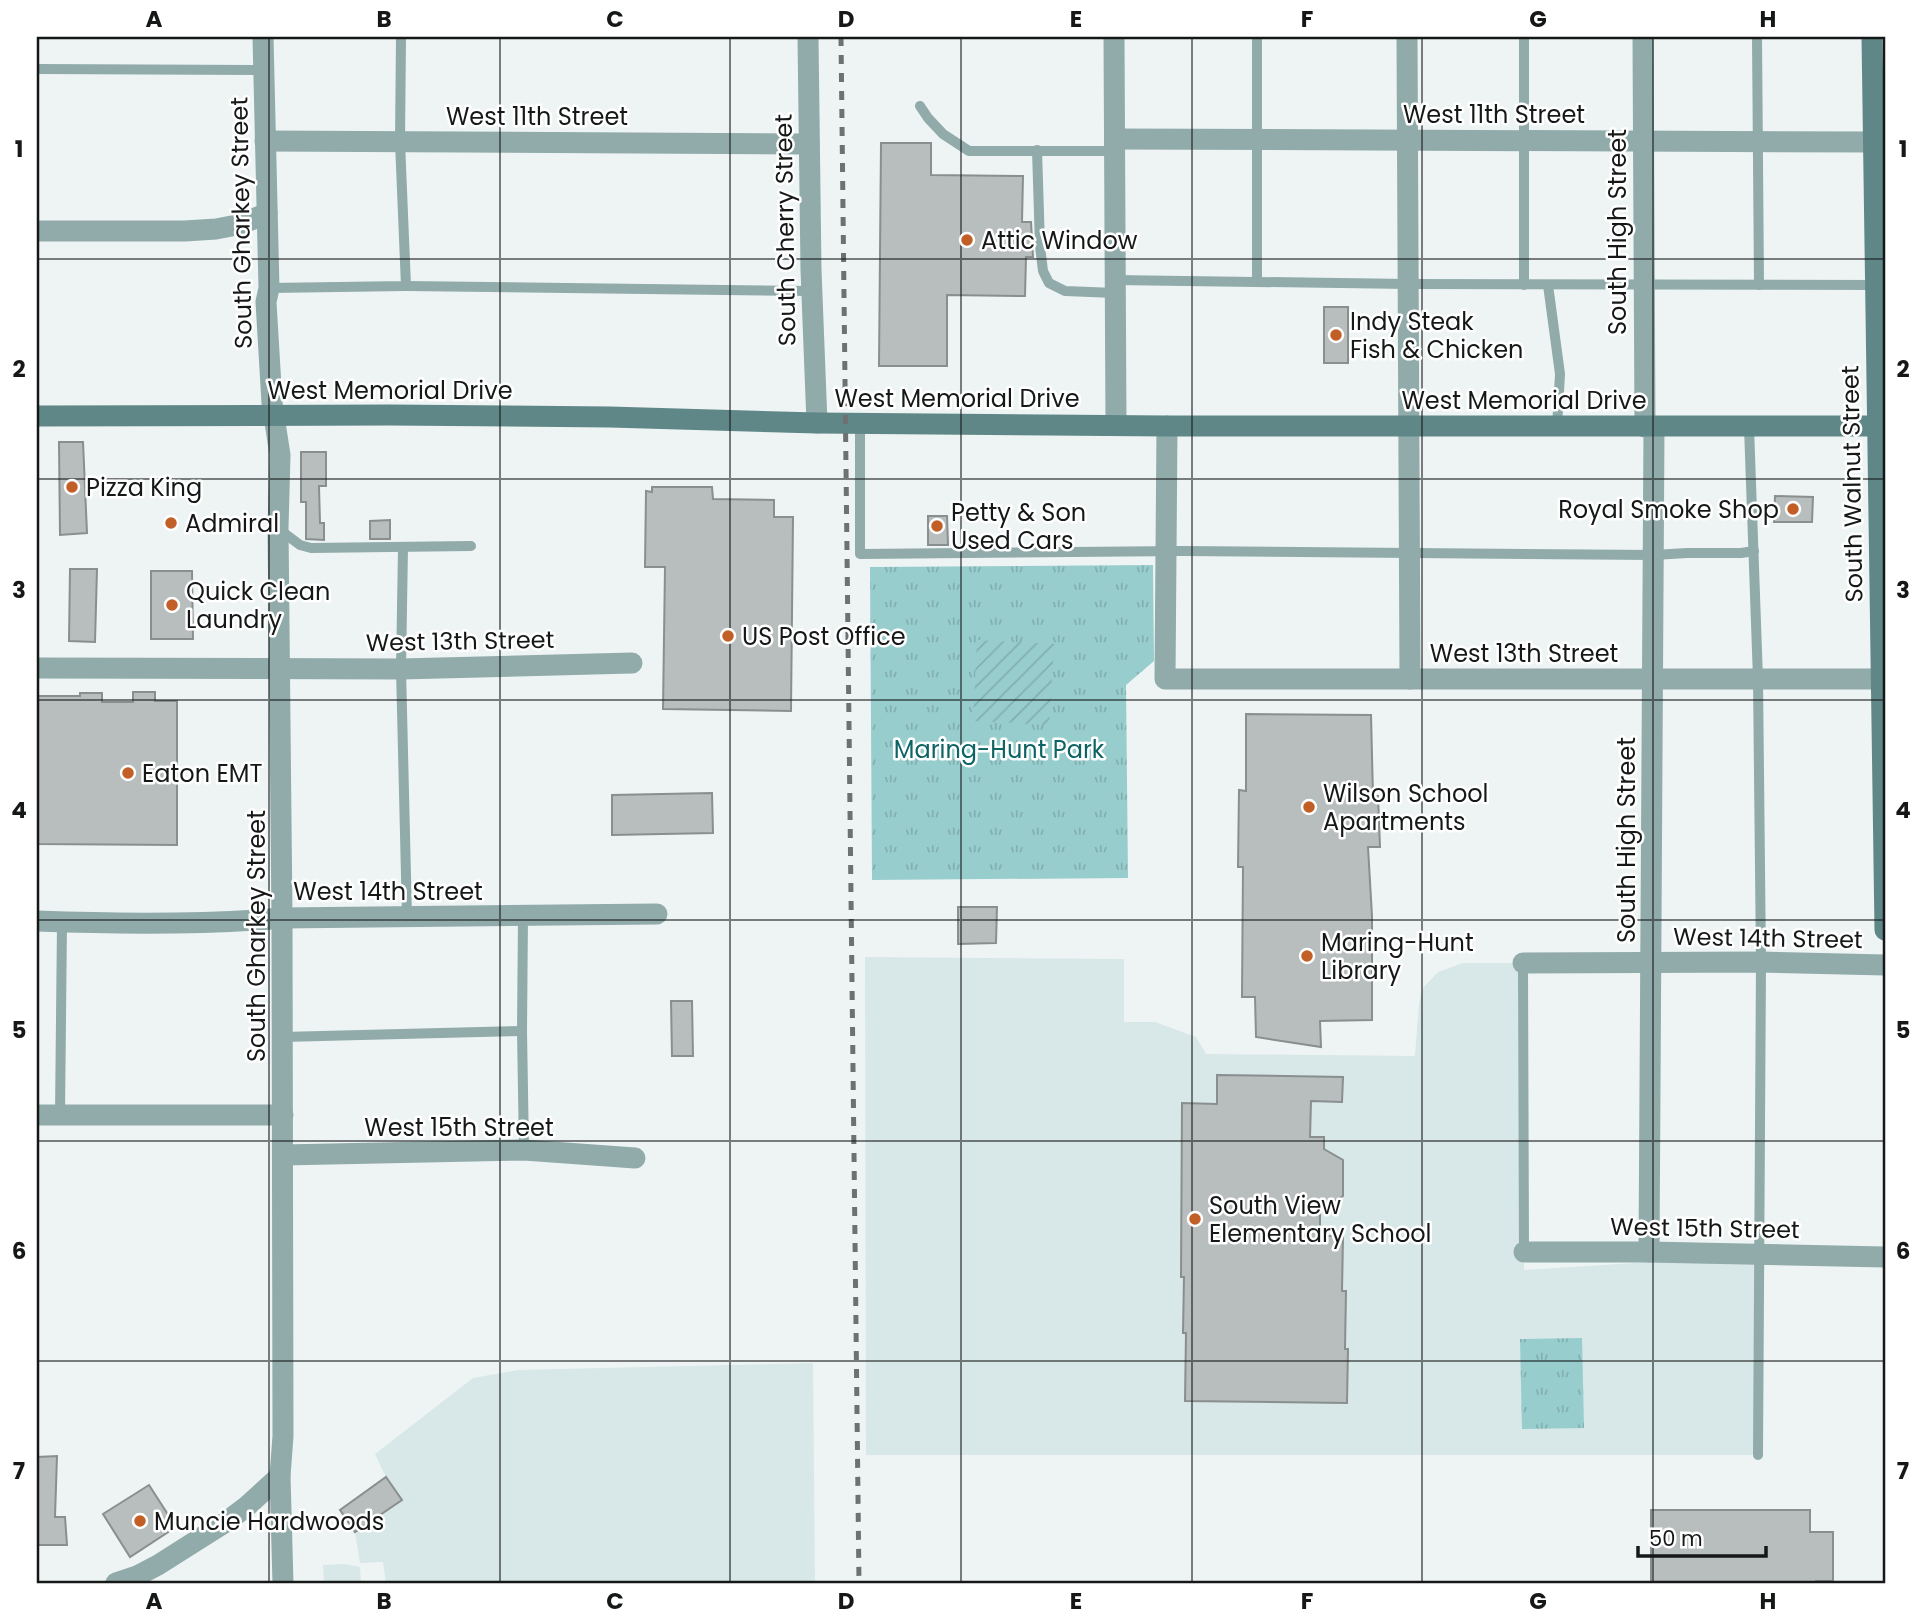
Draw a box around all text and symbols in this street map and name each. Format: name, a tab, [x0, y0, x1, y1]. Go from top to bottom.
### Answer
text: A	[146, 3, 163, 35]
text: B	[376, 3, 392, 35]
text: C	[606, 3, 624, 35]
text: D	[838, 3, 854, 35]
text: E	[1070, 3, 1082, 35]
text: F	[1301, 3, 1313, 35]
text: G	[1529, 3, 1547, 35]
text: H	[1760, 3, 1776, 35]
street label: South Gharkey Street	[222, 97, 260, 349]
street label: West 11th Street	[1403, 98, 1585, 131]
street label: West 11th Street	[446, 100, 628, 133]
street label: South Cherry Street	[766, 114, 804, 346]
street label: South High Street	[1601, 129, 1634, 335]
text: 1	[15, 133, 23, 165]
text: 1	[1899, 133, 1907, 165]
place label: Attic Window	[981, 224, 1138, 257]
marker: Attic Window	[959, 232, 975, 248]
place label: Indy Steak Fish & Chicken	[1350, 305, 1523, 366]
marker: Indy Steak Fish & Chicken	[1328, 327, 1344, 343]
text: 2	[12, 353, 26, 385]
text: 2	[1896, 353, 1910, 385]
street label: South Walnut Street	[1833, 365, 1871, 603]
street label: West Memorial Drive	[267, 374, 513, 407]
street label: West Memorial Drive	[834, 382, 1080, 415]
street label: West Memorial Drive	[1401, 384, 1647, 417]
place label: Pizza King	[86, 471, 202, 504]
marker: Pizza King	[64, 479, 80, 495]
place label: Royal Smoke Shop	[1558, 493, 1779, 526]
place label: Petty & Son Used Cars	[951, 496, 1086, 557]
marker: Royal Smoke Shop	[1785, 501, 1801, 517]
place label: Admiral	[185, 507, 279, 540]
marker: Admiral	[163, 515, 179, 531]
marker: Petty & Son Used Cars	[929, 518, 945, 534]
text: 3	[12, 574, 26, 606]
text: 3	[1896, 574, 1910, 606]
place label: Quick Clean Laundry	[186, 575, 330, 636]
marker: Quick Clean Laundry	[164, 597, 180, 613]
place label: US Post Office	[742, 620, 906, 653]
street label: West 13th Street	[365, 623, 555, 659]
marker: US Post Office	[720, 628, 736, 644]
street label: West 13th Street	[1430, 637, 1618, 670]
park label: Maring-Hunt Park	[894, 733, 1105, 766]
street label: South High Street	[1610, 737, 1643, 943]
place label: Eaton EMT	[142, 757, 262, 790]
marker: Eaton EMT	[120, 765, 136, 781]
place label: Wilson School Apartments	[1323, 777, 1489, 838]
text: 4	[11, 794, 27, 826]
text: 4	[1895, 794, 1911, 826]
marker: Wilson School Apartments	[1301, 799, 1317, 815]
street label: South Gharkey Street	[240, 810, 273, 1062]
street label: West 14th Street	[293, 875, 483, 908]
street label: West 14th Street	[1673, 920, 1863, 956]
place label: Maring-Hunt Library	[1321, 926, 1474, 987]
marker: Maring-Hunt Library	[1299, 948, 1315, 964]
text: 5	[12, 1014, 26, 1046]
text: 5	[1896, 1014, 1910, 1046]
street label: West 15th Street	[364, 1111, 554, 1144]
place label: South View Elementary School	[1209, 1189, 1432, 1250]
street label: West 15th Street	[1610, 1210, 1800, 1246]
marker: South View Elementary School	[1187, 1211, 1203, 1227]
text: 6	[12, 1235, 26, 1267]
text: 6	[1896, 1235, 1910, 1267]
text: 7	[13, 1455, 25, 1487]
text: 7	[1897, 1455, 1909, 1487]
place label: Muncie Hardwoods	[154, 1505, 384, 1538]
marker: Muncie Hardwoods	[132, 1513, 148, 1529]
scale bar	[1638, 1515, 1766, 1559]
text: 50 m	[1649, 1524, 1703, 1553]
text: A	[146, 1585, 163, 1617]
text: B	[376, 1585, 392, 1617]
text: C	[606, 1585, 624, 1617]
text: D	[838, 1585, 854, 1617]
text: E	[1070, 1585, 1082, 1617]
text: F	[1301, 1585, 1313, 1617]
text: G	[1529, 1585, 1547, 1617]
text: H	[1760, 1585, 1776, 1617]

